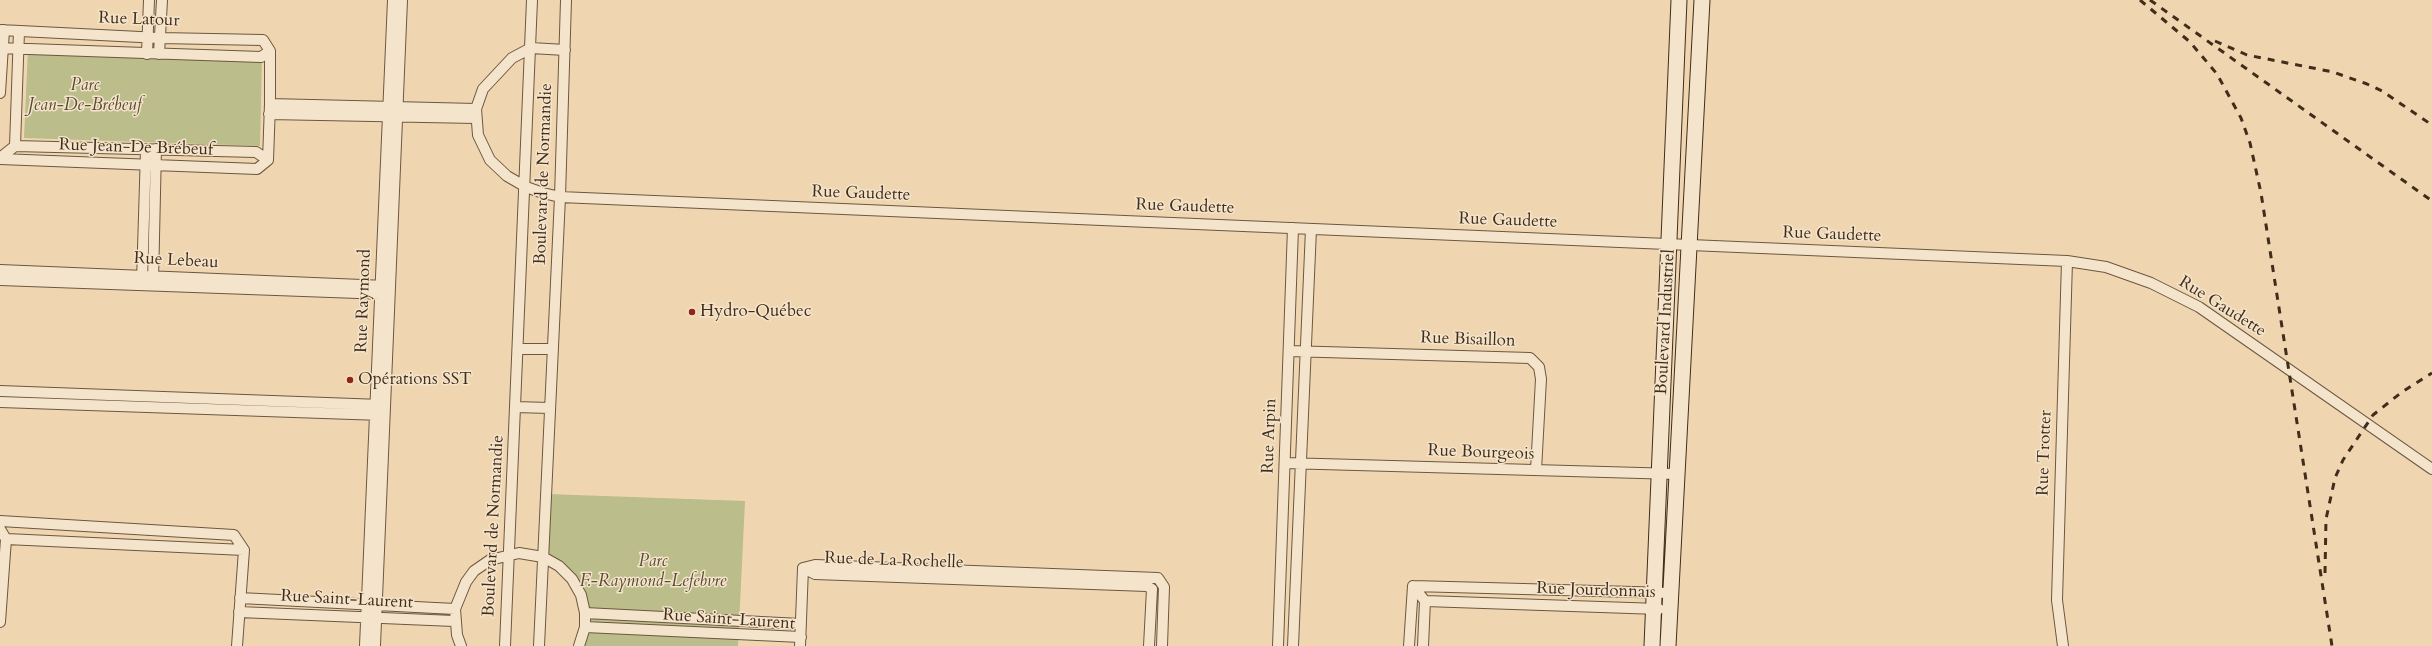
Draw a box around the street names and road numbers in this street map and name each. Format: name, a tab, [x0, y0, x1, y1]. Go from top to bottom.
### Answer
street label: Rue Latour	[98, 8, 180, 32]
street label: Boulevard de Normandie	[531, 83, 557, 265]
street label: Rue Jean-De Brébeuf	[59, 135, 213, 161]
street label: Rue Gaudette	[811, 182, 911, 206]
street label: Rue Gaudette	[1135, 195, 1235, 219]
street label: Rue Gaudette	[1458, 209, 1558, 233]
street label: Rue Gaudette	[1782, 223, 1882, 247]
street label: Rue Lebeau	[133, 249, 219, 273]
street label: Rue Raymond	[352, 249, 376, 353]
street label: Boulevard Industriel	[1652, 249, 1680, 395]
street label: Rue Gaudette	[2175, 272, 2269, 342]
street label: Rue Bisaillon	[1420, 328, 1516, 352]
street label: Rue Arpin	[1258, 398, 1282, 474]
street label: Rue Trotter	[2033, 410, 2057, 496]
street label: Boulevard de Normandie	[479, 435, 509, 617]
street label: Rue Bourgeois	[1427, 441, 1535, 465]
street label: Rue de La Rochelle	[824, 548, 964, 574]
street label: Rue Jourdonnais	[1536, 579, 1656, 603]
street label: Rue Saint-Laurent	[280, 586, 414, 614]
street label: Rue Saint-Laurent	[662, 605, 796, 635]

